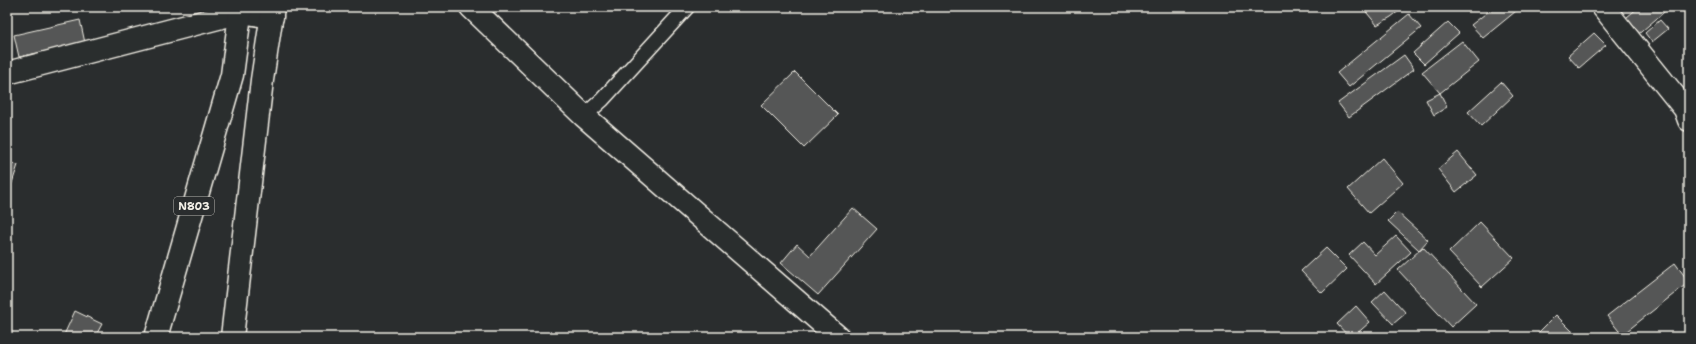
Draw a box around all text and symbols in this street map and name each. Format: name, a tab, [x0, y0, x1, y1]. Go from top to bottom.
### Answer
road number: N803	[174, 197, 214, 215]

